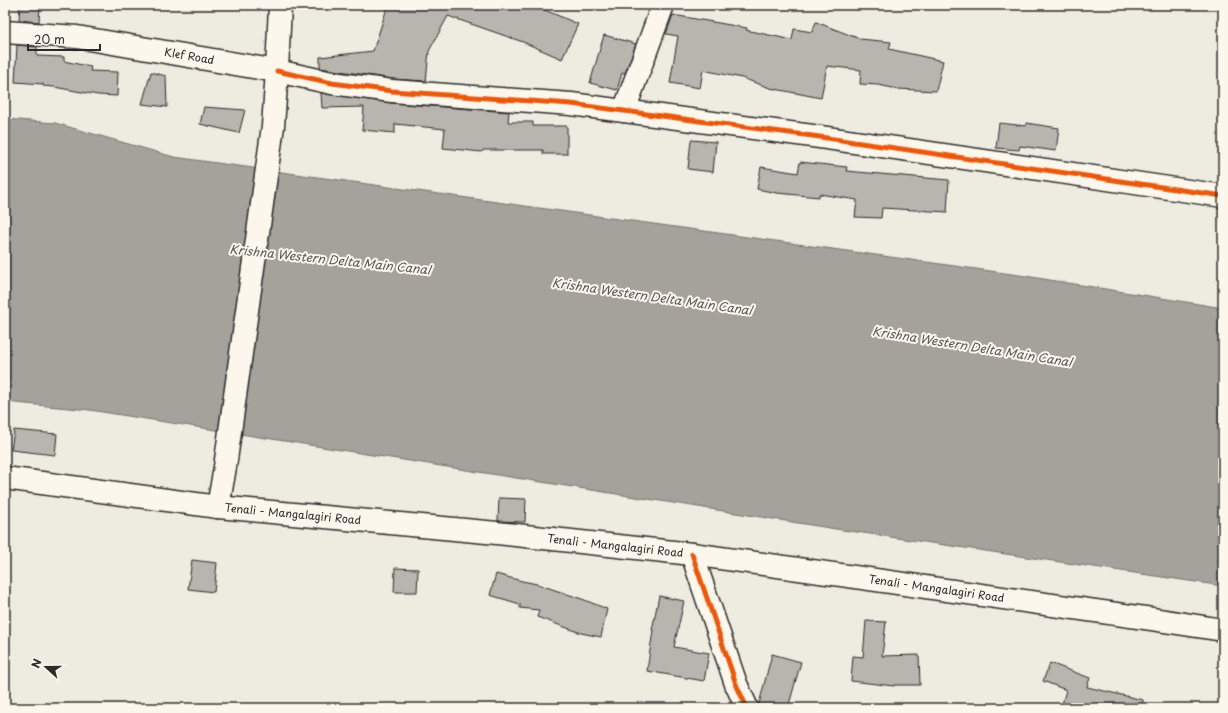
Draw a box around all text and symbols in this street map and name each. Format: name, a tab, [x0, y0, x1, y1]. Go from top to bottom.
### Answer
scale bar	[28, 26, 100, 52]
text: 20 m	[34, 30, 65, 48]
street label: Klef Road	[163, 43, 216, 68]
water label: Krishna Western Delta Main Canal	[229, 240, 433, 279]
water label: Krishna Western Delta Main Canal	[551, 273, 755, 319]
water label: Krishna Western Delta Main Canal	[871, 321, 1075, 371]
street label: Tenali - Mangalagiri Road	[224, 499, 362, 528]
street label: Tenali - Mangalagiri Road	[546, 529, 684, 561]
street label: Tenali - Mangalagiri Road	[867, 570, 1005, 606]
north arrow	[26, 647, 66, 687]
text: N	[27, 656, 46, 670]

